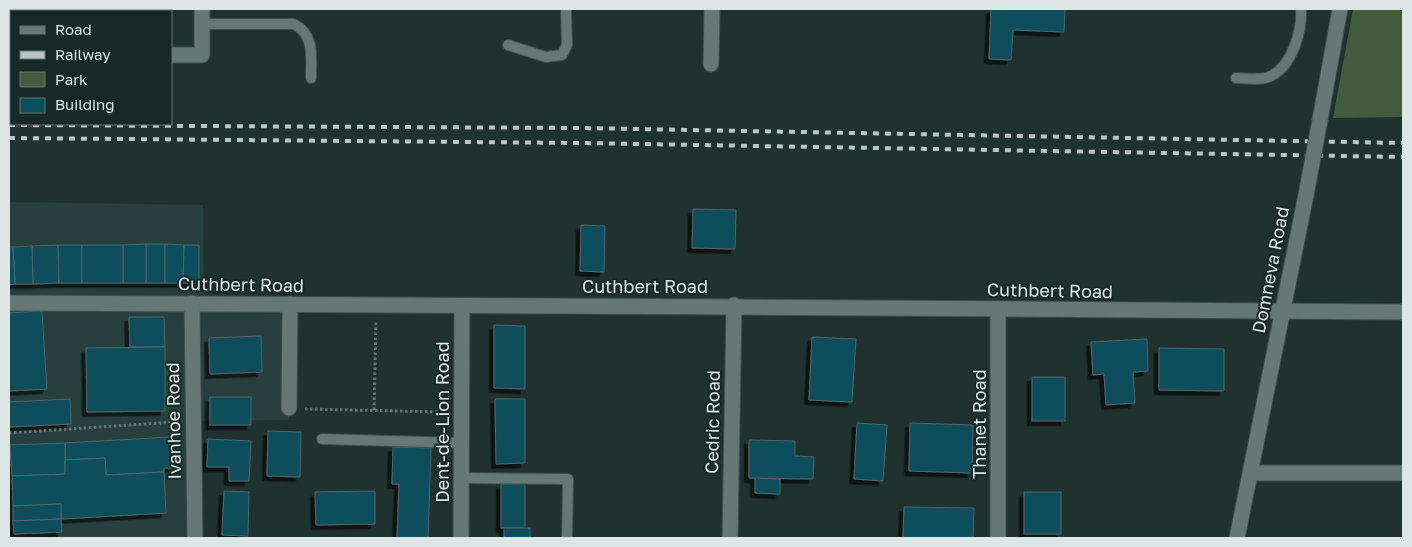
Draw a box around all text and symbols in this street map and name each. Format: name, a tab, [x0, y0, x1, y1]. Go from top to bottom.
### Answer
legend	[10, 10, 172, 125]
text: Road	[55, 20, 92, 38]
text: Railway	[55, 45, 111, 63]
text: Park	[55, 70, 88, 88]
text: Building	[55, 95, 115, 113]
street label: Domneva Road	[1247, 204, 1293, 335]
street label: Cuthbert Road	[178, 272, 304, 296]
street label: Cuthbert Road	[582, 275, 708, 297]
street label: Cuthbert Road	[987, 278, 1113, 302]
street label: Dent-de-Lion Road	[431, 341, 453, 503]
street label: Ivanhoe Road	[161, 362, 185, 480]
street label: Thanet Road	[968, 369, 990, 479]
street label: Cedric Road	[700, 370, 724, 474]

